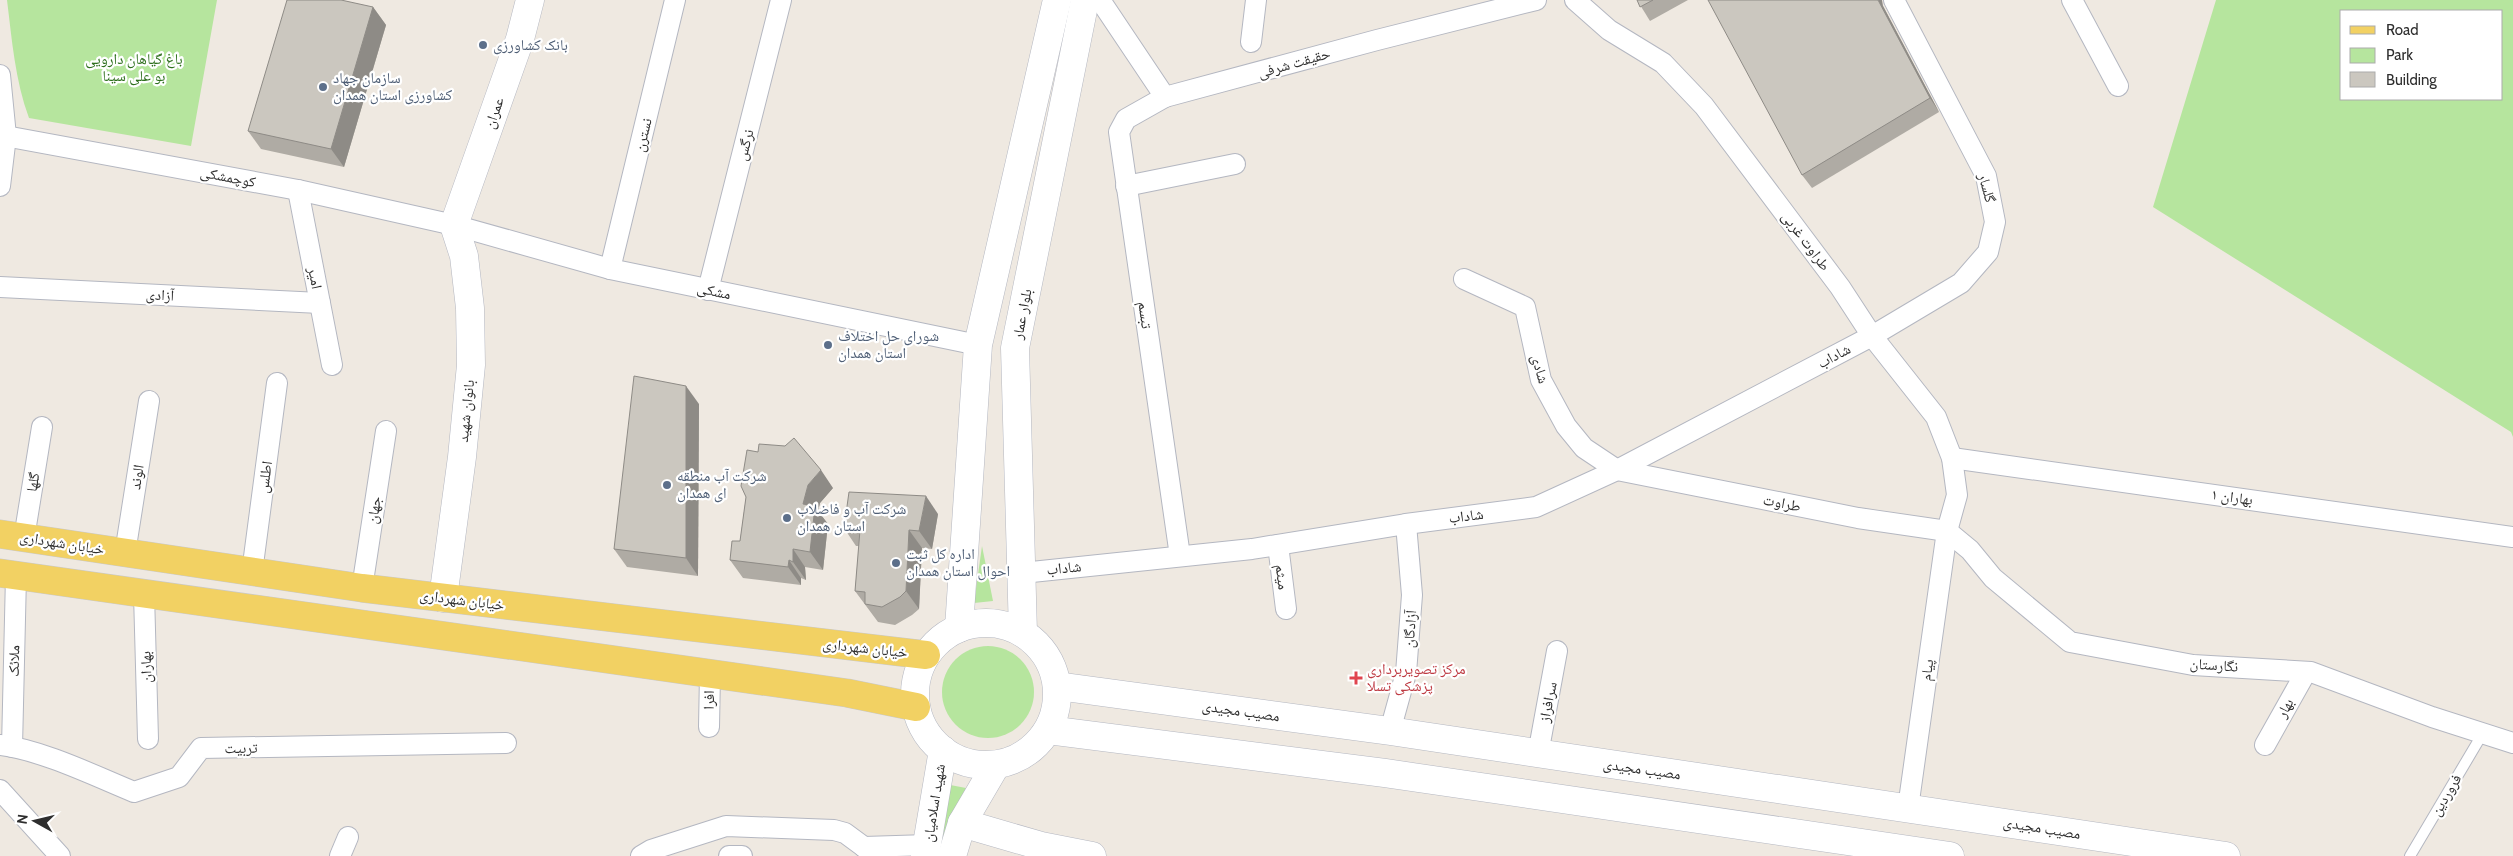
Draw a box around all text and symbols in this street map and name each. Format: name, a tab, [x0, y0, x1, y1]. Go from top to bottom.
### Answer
legend	[2340, 10, 2503, 100]
text: Road	[2386, 21, 2419, 39]
place label: بانک کشاورزی	[493, 36, 568, 55]
marker: بانک کشاورزی	[477, 39, 489, 51]
street label: حقیقت شرفی	[1256, 44, 1333, 83]
text: Park	[2386, 46, 2413, 64]
park label: باغ گیاهان دارویی بو علی سینا	[85, 50, 183, 86]
place label: سازمان جهاد کشاورزی استان همدان	[333, 69, 452, 105]
text: Building	[2386, 71, 2437, 89]
marker: سازمان جهاد کشاورزی استان همدان	[317, 81, 329, 93]
street label: عمران	[480, 94, 509, 131]
street label: نسترن	[630, 116, 657, 154]
street label: نرگس	[732, 127, 759, 163]
street label: کوچمشکی	[199, 163, 257, 192]
street label: گلسار	[1974, 170, 2000, 205]
street label: طراوت غربی	[1777, 208, 1834, 275]
street label: امیر	[304, 265, 326, 290]
street label: مشکی	[695, 279, 733, 304]
street label: آزادی	[145, 285, 176, 306]
street label: بلوار عمار	[1008, 287, 1036, 342]
street label: تبسم	[1133, 300, 1156, 331]
place label: شوراى حل اختلاف استان همدان	[838, 327, 939, 363]
marker: شوراى حل اختلاف استان همدان	[822, 339, 834, 351]
street label: شاداب	[1814, 340, 1854, 372]
street label: شادی	[1526, 353, 1553, 386]
street label: بانوان شهید	[454, 379, 479, 443]
street label: اطلس	[254, 460, 277, 494]
street label: الوند	[126, 463, 148, 491]
place label: شرکت آب منطقه ای همدان	[677, 467, 767, 503]
street label: گلها	[22, 471, 44, 493]
marker: شرکت آب منطقه ای همدان	[661, 479, 673, 491]
street label: بهاران ۱	[2210, 485, 2254, 510]
street label: طراوت	[1762, 491, 1803, 515]
street label: جهان	[363, 494, 386, 525]
place label: شرکت آب و فاضلاب استان همدان	[797, 500, 906, 536]
street label: شاداب	[1448, 505, 1485, 527]
marker: شرکت آب و فاضلاب استان همدان	[781, 512, 793, 524]
street label: خیابان شهرداری	[18, 527, 106, 560]
place label: اداره کل ثبت احوال استان همدان	[906, 545, 1010, 581]
marker: اداره کل ثبت احوال استان همدان	[890, 557, 902, 569]
street label: شاداب	[1046, 557, 1082, 579]
street label: میثم	[1271, 563, 1293, 591]
street label: خیابان شهرداری	[418, 586, 506, 615]
street label: آزادگان	[1400, 608, 1421, 649]
street label: خیابان شهرداری	[822, 635, 909, 662]
street label: ملائک	[5, 645, 23, 677]
street label: بهاران	[136, 651, 157, 683]
street label: نگارستان	[2189, 654, 2239, 677]
street label: پیام	[1917, 658, 1938, 682]
place label: مرکز تصویربرداری پزشکی تسلا	[1367, 660, 1466, 696]
marker: مرکز تصویربرداری پزشکی تسلا	[1349, 671, 1363, 685]
street label: سرافراز	[1535, 680, 1561, 725]
street label: افرا	[700, 690, 718, 710]
street label: بهار	[2272, 695, 2298, 722]
street label: مصیب مجیدی	[1201, 697, 1281, 726]
street label: تربیت	[224, 739, 258, 757]
street label: مصیب مجیدی	[1602, 755, 1682, 784]
street label: شهید اسلامیان	[919, 763, 950, 844]
street label: فروردین	[2427, 771, 2466, 820]
north arrow	[10, 796, 60, 846]
text: N	[13, 813, 32, 825]
street label: مصیب مجیدی	[2002, 813, 2082, 844]

